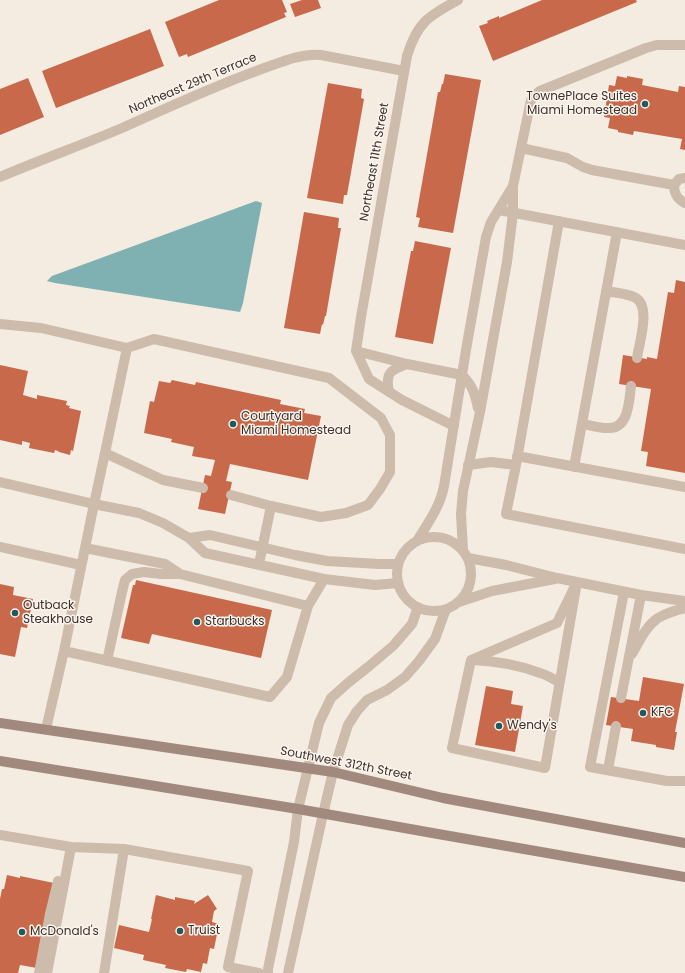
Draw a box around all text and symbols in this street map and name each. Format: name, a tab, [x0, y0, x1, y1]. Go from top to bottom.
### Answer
street label: Northeast 29th Terrace	[127, 51, 259, 117]
place label: TownePlace Suites Miami Homestead	[526, 90, 637, 118]
marker: TownePlace Suites Miami Homestead	[640, 99, 650, 109]
street label: Northeast 11th Street	[357, 102, 393, 222]
place label: Courtyard Miami Homestead	[241, 410, 351, 438]
marker: Courtyard Miami Homestead	[228, 419, 238, 429]
place label: Outback Steakhouse	[23, 599, 93, 627]
marker: Outback Steakhouse	[10, 608, 20, 618]
place label: Starbucks	[205, 615, 265, 629]
marker: Starbucks	[192, 617, 202, 627]
place label: KFC	[651, 706, 673, 720]
marker: KFC	[638, 708, 648, 718]
place label: Wendy's	[507, 719, 557, 733]
marker: Wendy's	[494, 721, 504, 731]
street label: Southwest 312th Street	[279, 744, 413, 784]
place label: Truist	[188, 924, 220, 938]
place label: McDonald's	[30, 925, 99, 939]
marker: Truist	[175, 926, 185, 936]
marker: McDonald's	[17, 927, 27, 937]

